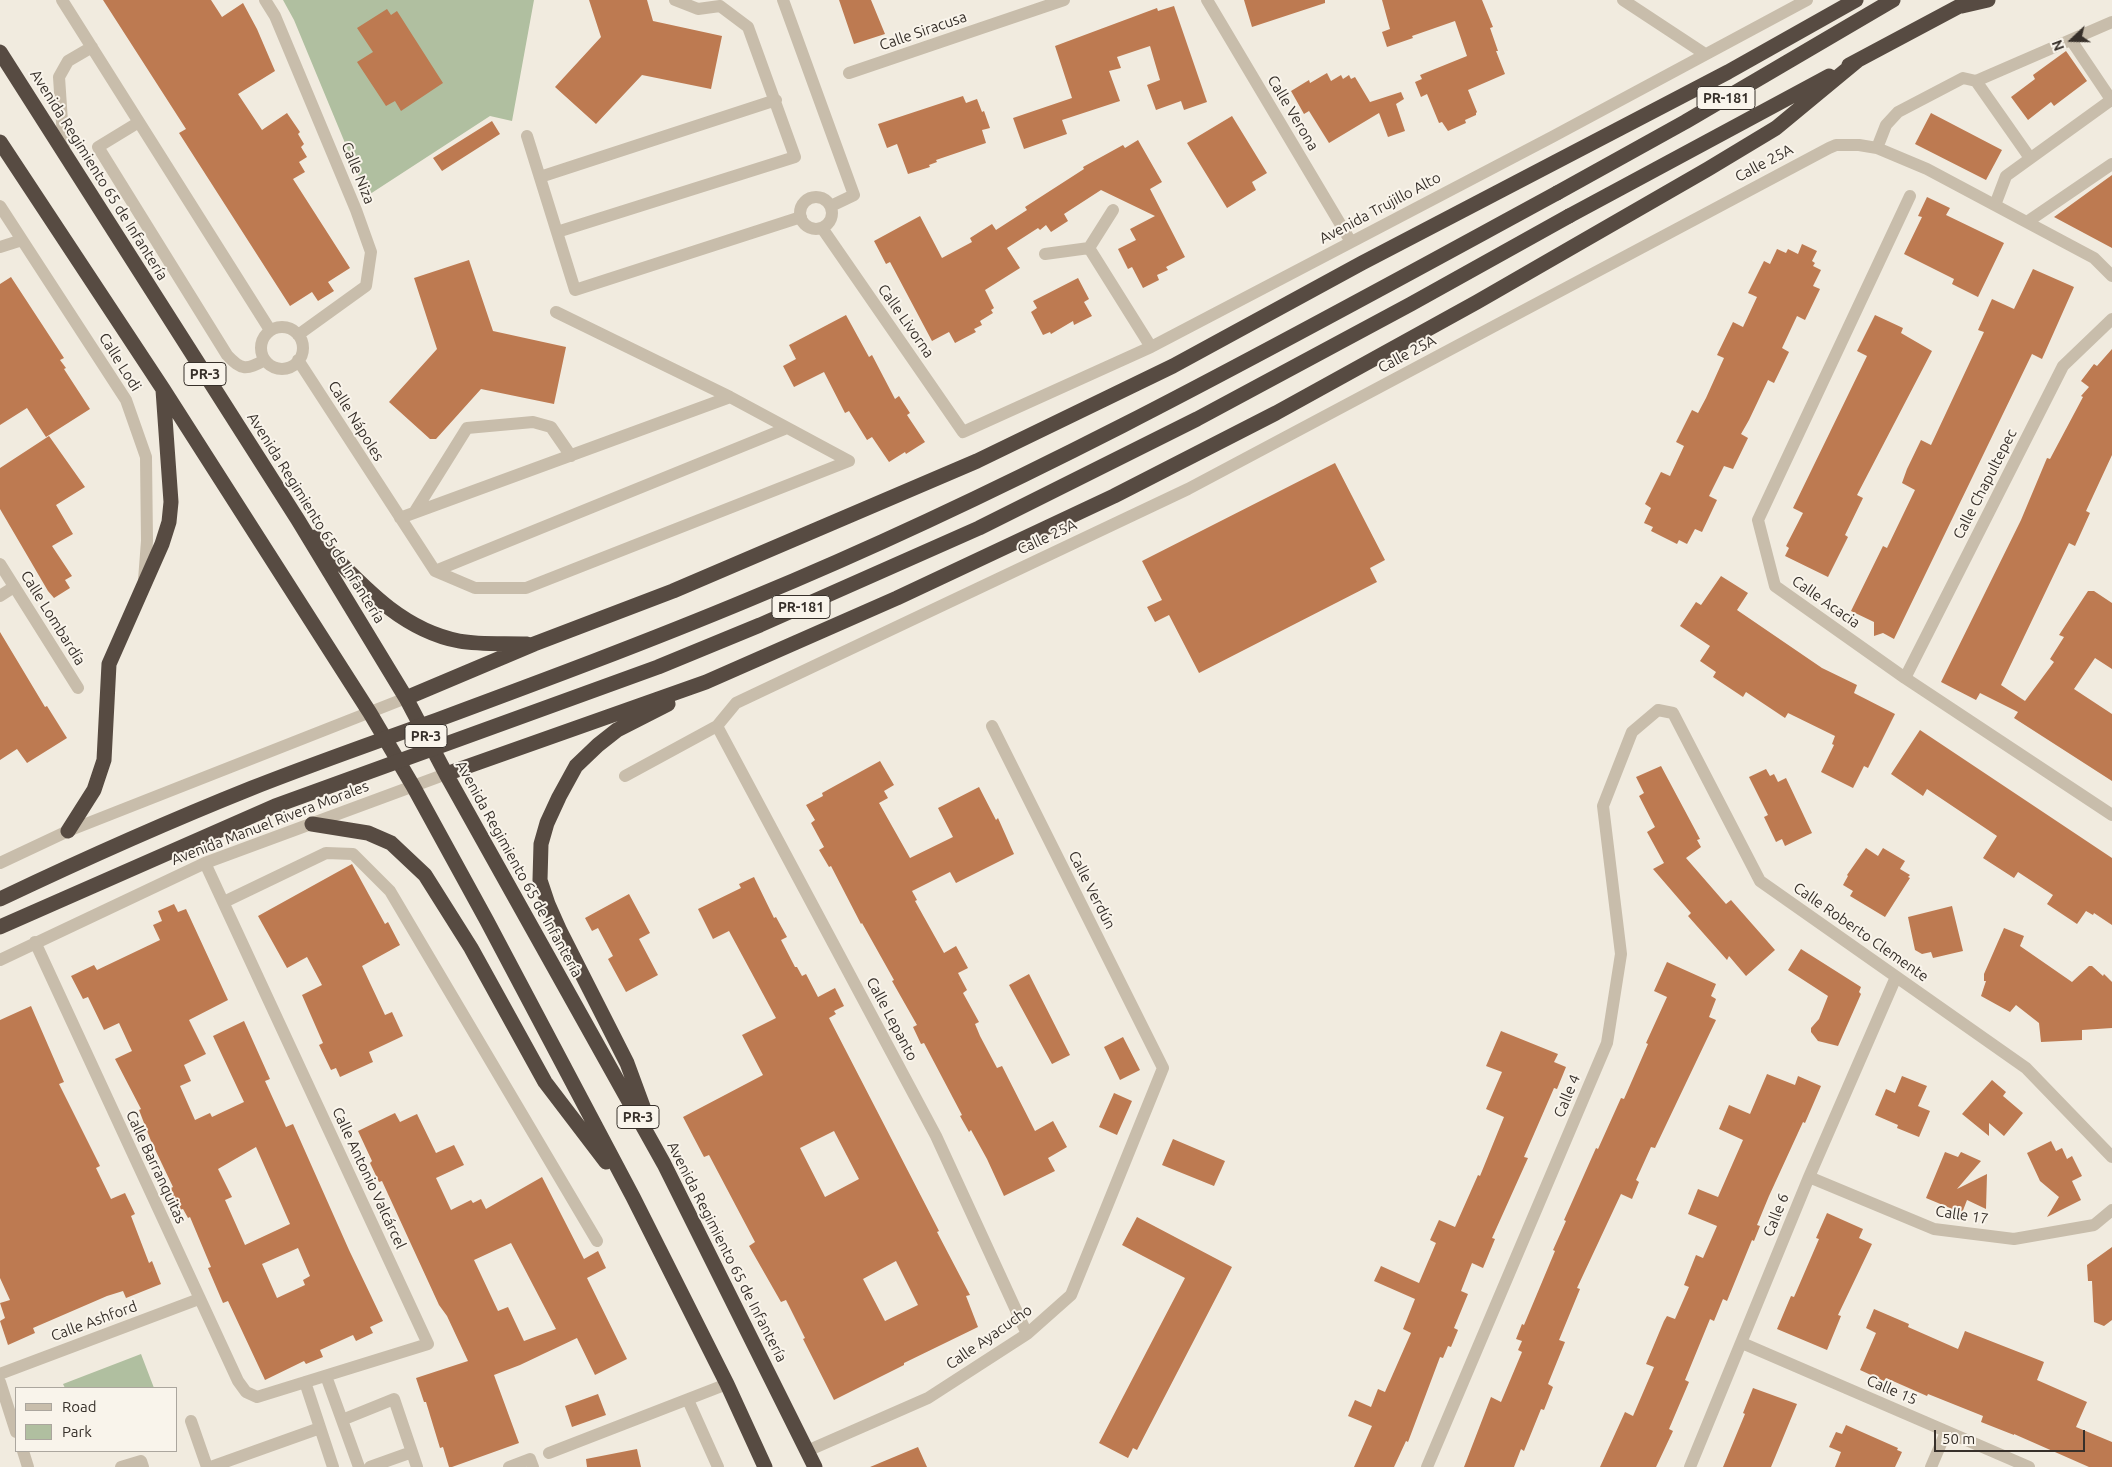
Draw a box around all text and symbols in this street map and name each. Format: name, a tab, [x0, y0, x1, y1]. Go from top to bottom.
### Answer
street label: Calle Siracusa	[877, 8, 969, 54]
north arrow	[2047, 15, 2097, 65]
text: N	[2049, 38, 2067, 53]
street label: Avenida Regimiento 65 de Infantería	[26, 66, 172, 284]
street label: Calle Verona	[1264, 72, 1322, 154]
road number: PR-181	[1697, 86, 1755, 110]
street label: Calle Niza	[337, 139, 379, 207]
street label: Calle 25A	[1732, 140, 1796, 186]
street label: Avenida Trujillo Alto	[1316, 168, 1444, 248]
street label: Calle Livorna	[874, 281, 938, 361]
street label: Calle Lodi	[95, 330, 145, 394]
street label: Calle 25A	[1375, 331, 1439, 377]
road number: PR-3	[184, 362, 226, 386]
street label: Calle Nápoles	[324, 378, 388, 464]
street label: Avenida Regimiento 65 de Infantería	[243, 409, 389, 627]
street label: Calle Chapultepec	[1949, 426, 2021, 542]
street label: Calle 25A	[1015, 515, 1079, 559]
street label: Calle Lombardía	[17, 567, 89, 669]
street label: Calle Acacia	[1788, 572, 1864, 632]
road number: PR-181	[772, 596, 830, 618]
road number: PR-3	[405, 724, 447, 748]
street label: Avenida Regimiento 65 de Infantería	[452, 757, 586, 981]
street label: Avenida Manuel Rivera Morales	[169, 777, 371, 869]
street label: Calle Verdún	[1065, 848, 1119, 932]
street label: Calle Roberto Clemente	[1790, 879, 1932, 985]
street label: Calle Lepanto	[862, 974, 922, 1064]
street label: Calle 4	[1550, 1072, 1584, 1120]
street label: Calle Antonio Valcárcel	[328, 1104, 410, 1252]
road number: PR-3	[617, 1106, 659, 1128]
street label: Calle Barranquitas	[122, 1108, 190, 1226]
street label: Avenida Regimiento 65 de Infantería	[663, 1139, 791, 1365]
street label: Calle 6	[1759, 1191, 1793, 1239]
street label: Calle 17	[1934, 1202, 1990, 1228]
street label: Calle Ashford	[48, 1297, 140, 1345]
street label: Calle Ayacucho	[942, 1301, 1036, 1373]
street label: Calle 15	[1864, 1371, 1920, 1409]
legend	[15, 1387, 178, 1452]
text: Road	[62, 1398, 97, 1415]
scale bar	[1937, 1420, 2088, 1452]
text: Park	[62, 1423, 92, 1440]
text: 50 m	[1942, 1430, 1975, 1447]

